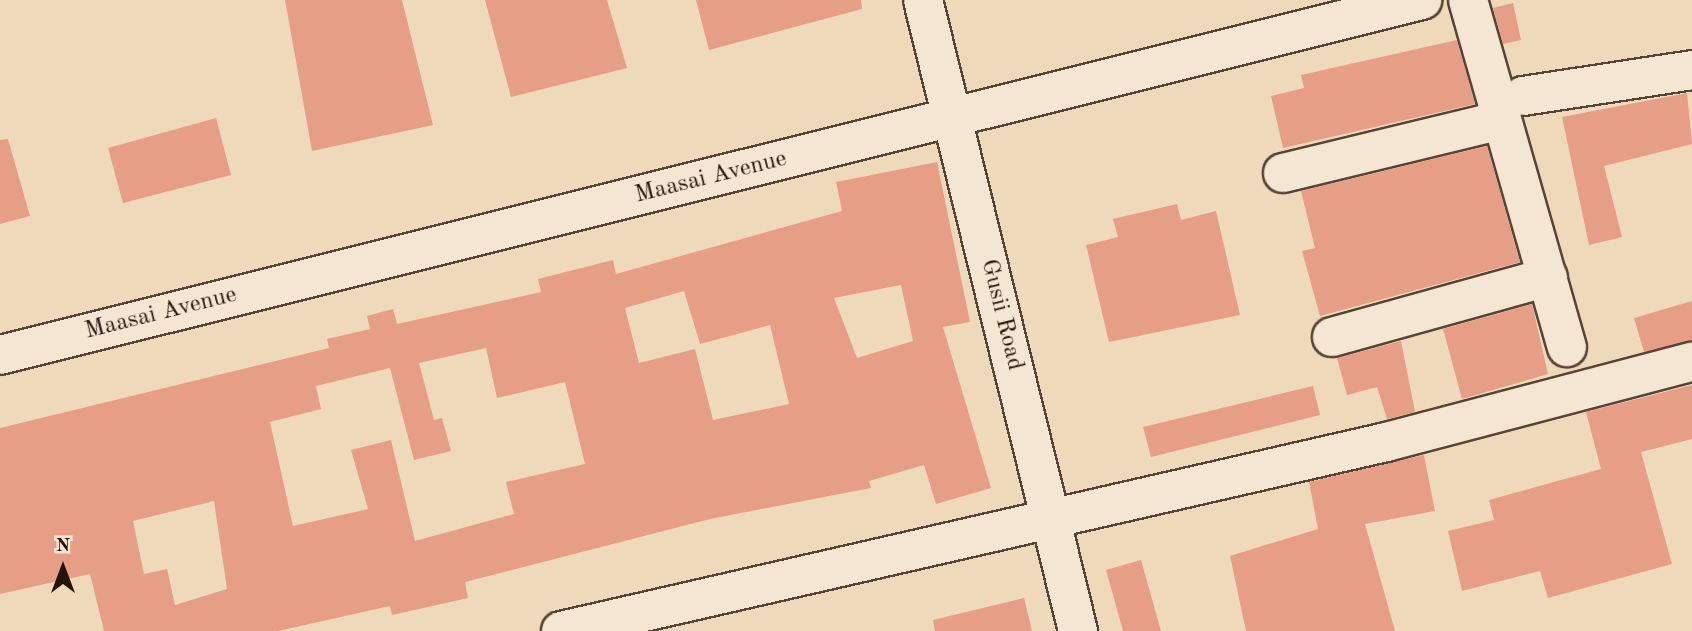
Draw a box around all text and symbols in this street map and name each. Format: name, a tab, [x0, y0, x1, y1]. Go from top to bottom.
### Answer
street label: Maasai Avenue	[632, 145, 790, 211]
street label: Gusii Road	[973, 256, 1029, 374]
street label: Maasai Avenue	[82, 281, 240, 347]
north arrow	[28, 533, 98, 603]
text: N	[56, 537, 70, 556]

